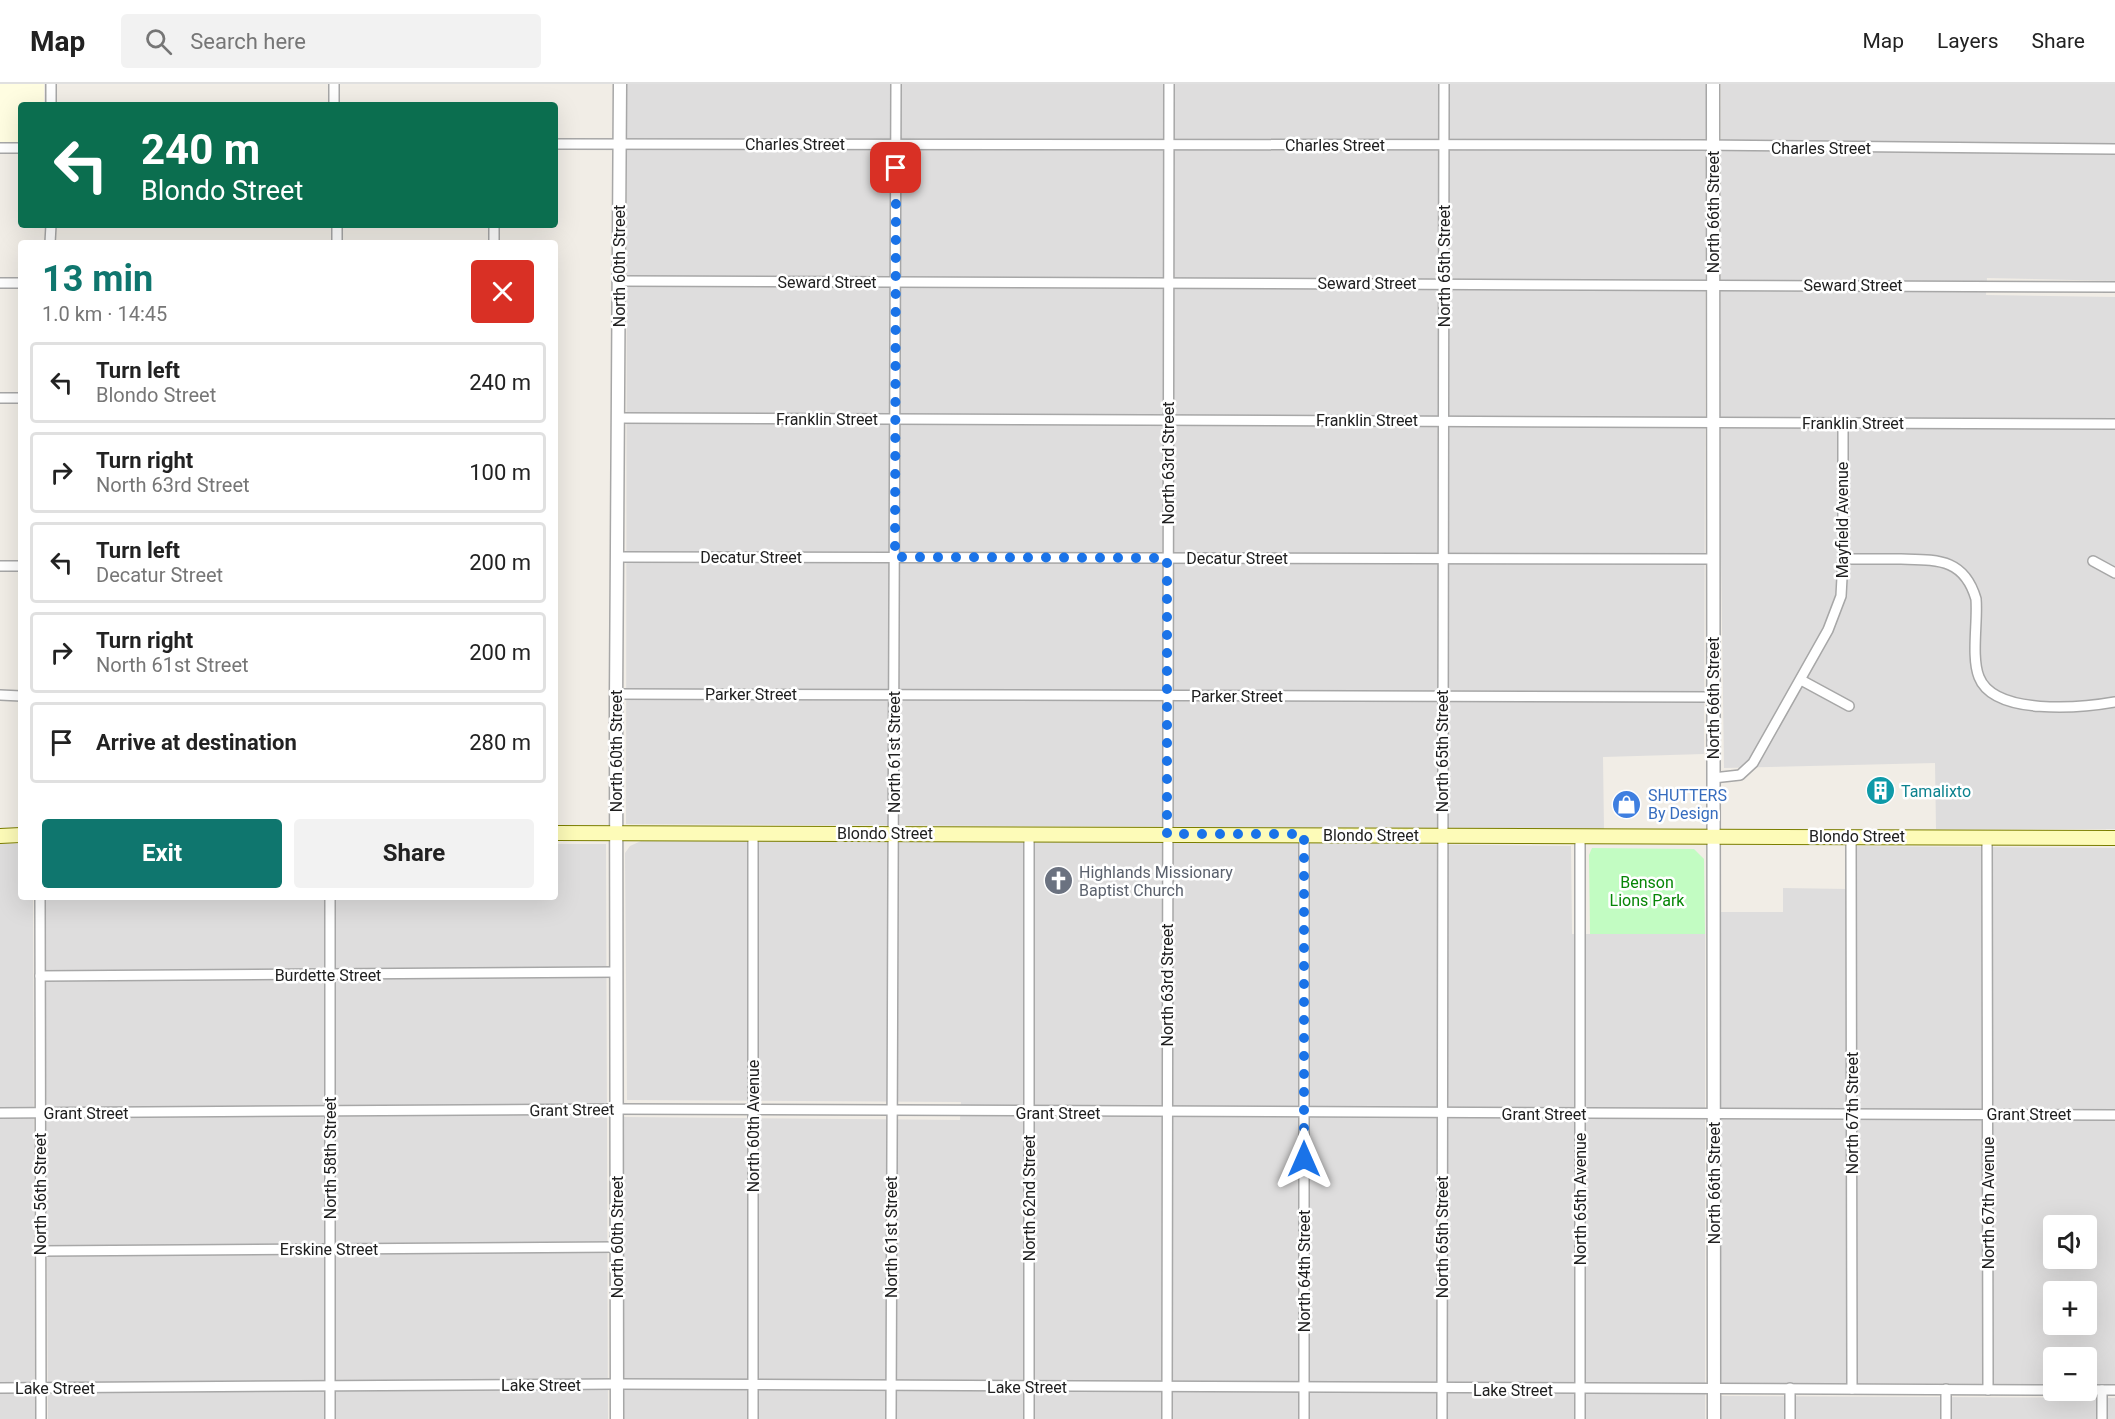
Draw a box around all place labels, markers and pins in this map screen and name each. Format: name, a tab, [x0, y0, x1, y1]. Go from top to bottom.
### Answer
pin	[870, 142, 921, 193]
building icon: Tamalixto	[1864, 775, 1896, 807]
place label: Tamalixto	[1901, 782, 1971, 801]
place label: SHUTTERS By Design	[1648, 786, 1727, 823]
shop icon: SHUTTERS By Design	[1611, 788, 1643, 820]
place label: Highlands Missionary Baptist Church	[1079, 863, 1233, 900]
church icon: Highlands Missionary Baptist Church	[1042, 865, 1074, 897]

